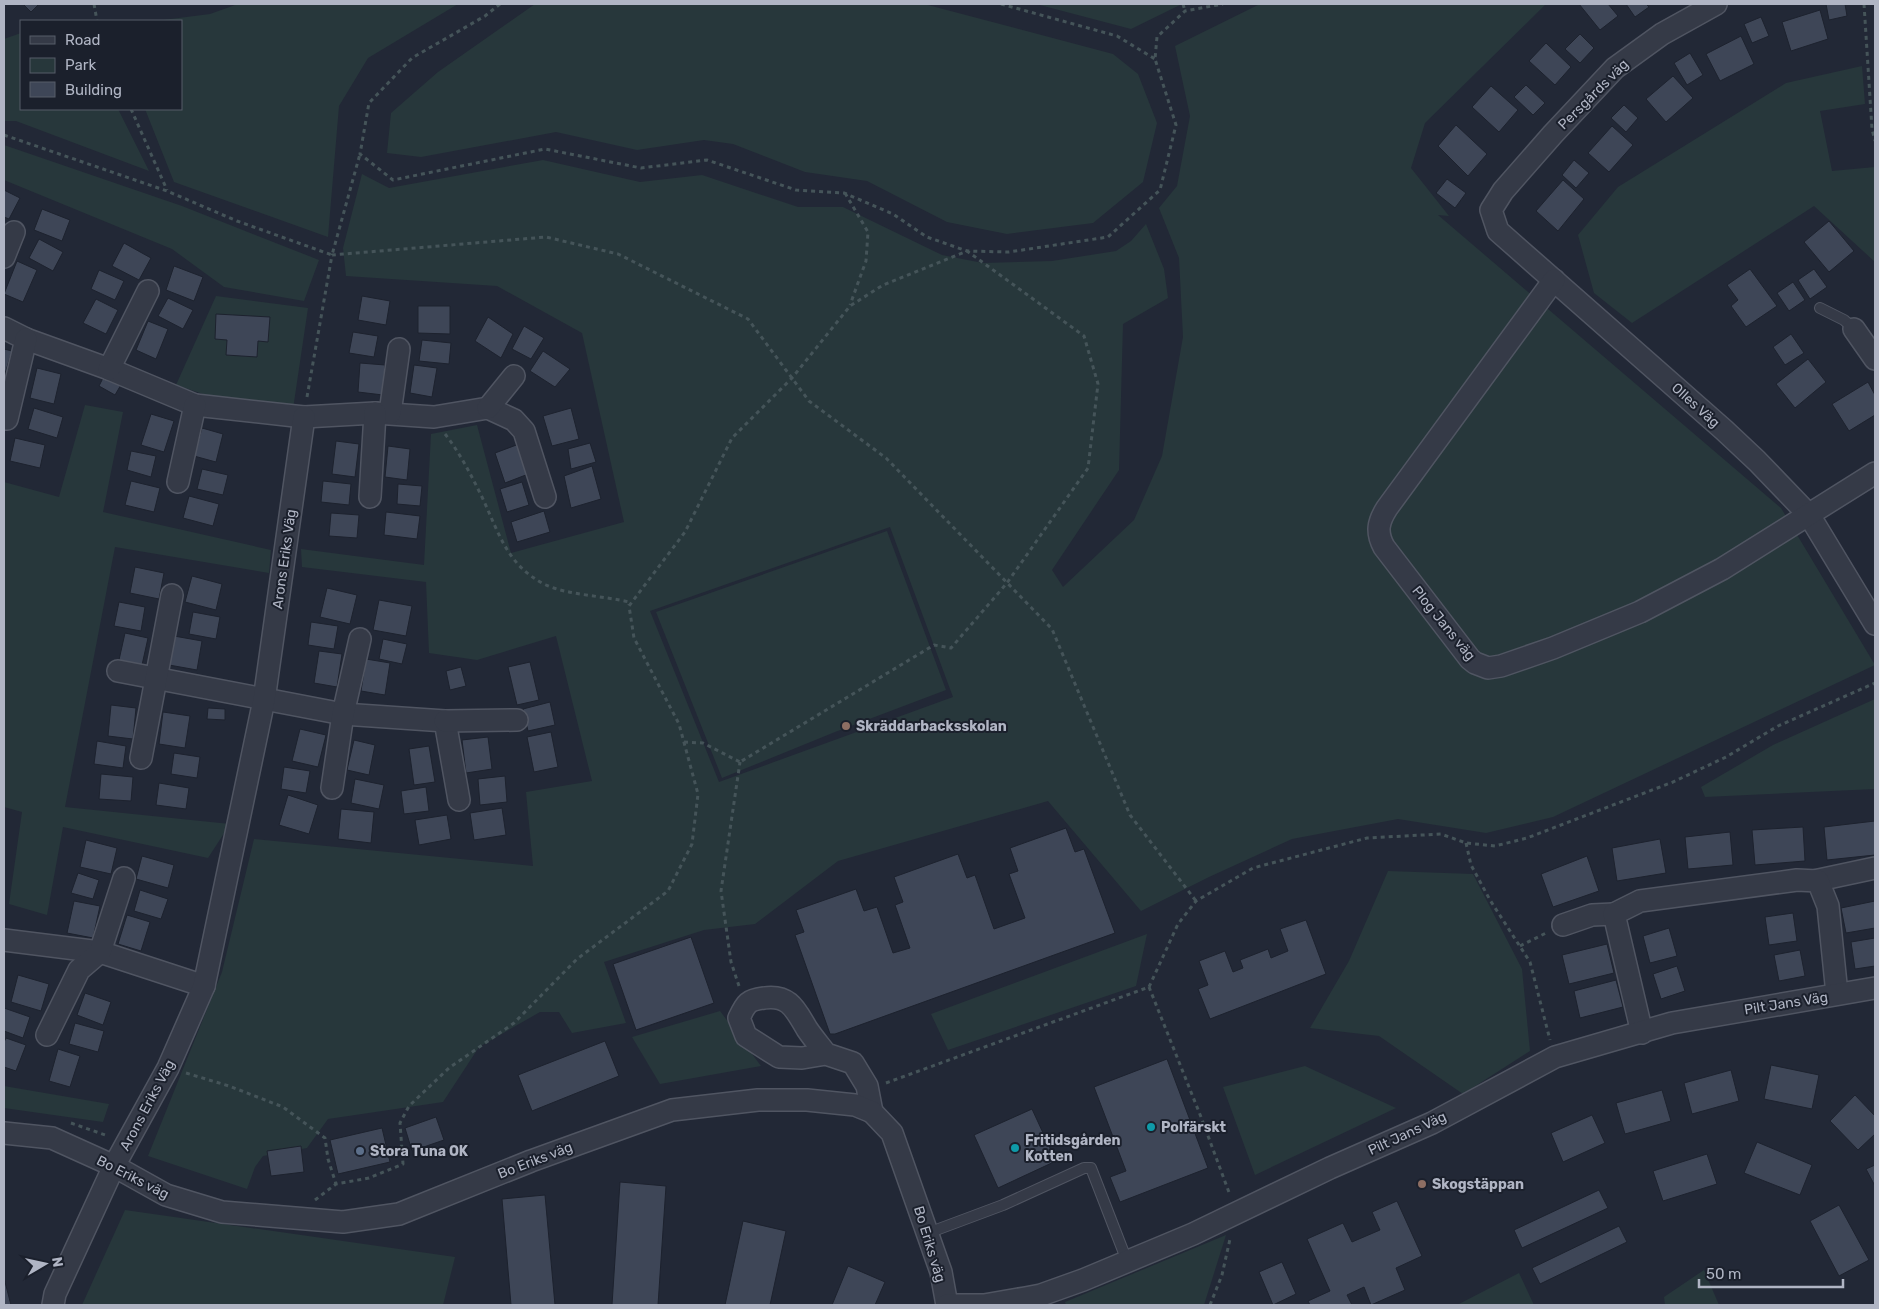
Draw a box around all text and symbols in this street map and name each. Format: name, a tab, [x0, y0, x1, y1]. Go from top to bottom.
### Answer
legend	[20, 20, 182, 110]
text: Road	[65, 31, 101, 49]
text: Park	[65, 56, 96, 74]
street label: Persgårds väg	[1555, 56, 1632, 133]
text: Building	[65, 81, 122, 99]
street label: Olles Väg	[1668, 379, 1723, 431]
street label: Arons Eriks Väg	[269, 508, 300, 610]
street label: Plog Jans väg	[1408, 583, 1479, 664]
place label: Skräddarbacksskolan	[856, 718, 1007, 735]
marker: Skräddarbacksskolan	[840, 720, 852, 732]
street label: Pilt Jans Väg	[1743, 988, 1829, 1018]
street label: Arons Eriks Väg	[116, 1057, 179, 1154]
street label: Pilt Jans Väg	[1365, 1108, 1449, 1159]
place label: Polfärskt	[1161, 1119, 1227, 1136]
marker: Polfärskt	[1145, 1121, 1157, 1133]
place label: Fritidsgården Kotten	[1025, 1132, 1121, 1165]
street label: Bo Eriks väg	[495, 1138, 575, 1183]
marker: Fritidsgården Kotten	[1009, 1142, 1021, 1154]
place label: Stora Tuna OK	[370, 1143, 469, 1160]
marker: Stora Tuna OK	[354, 1145, 366, 1157]
street label: Bo Eriks väg	[94, 1152, 172, 1203]
place label: Skogstäppan	[1432, 1176, 1524, 1193]
marker: Skogstäppan	[1416, 1178, 1428, 1190]
street label: Bo Eriks väg	[910, 1204, 949, 1284]
north arrow	[20, 1239, 70, 1289]
text: N	[48, 1256, 67, 1268]
scale bar	[1699, 1256, 1843, 1288]
text: 50 m	[1706, 1265, 1741, 1283]

